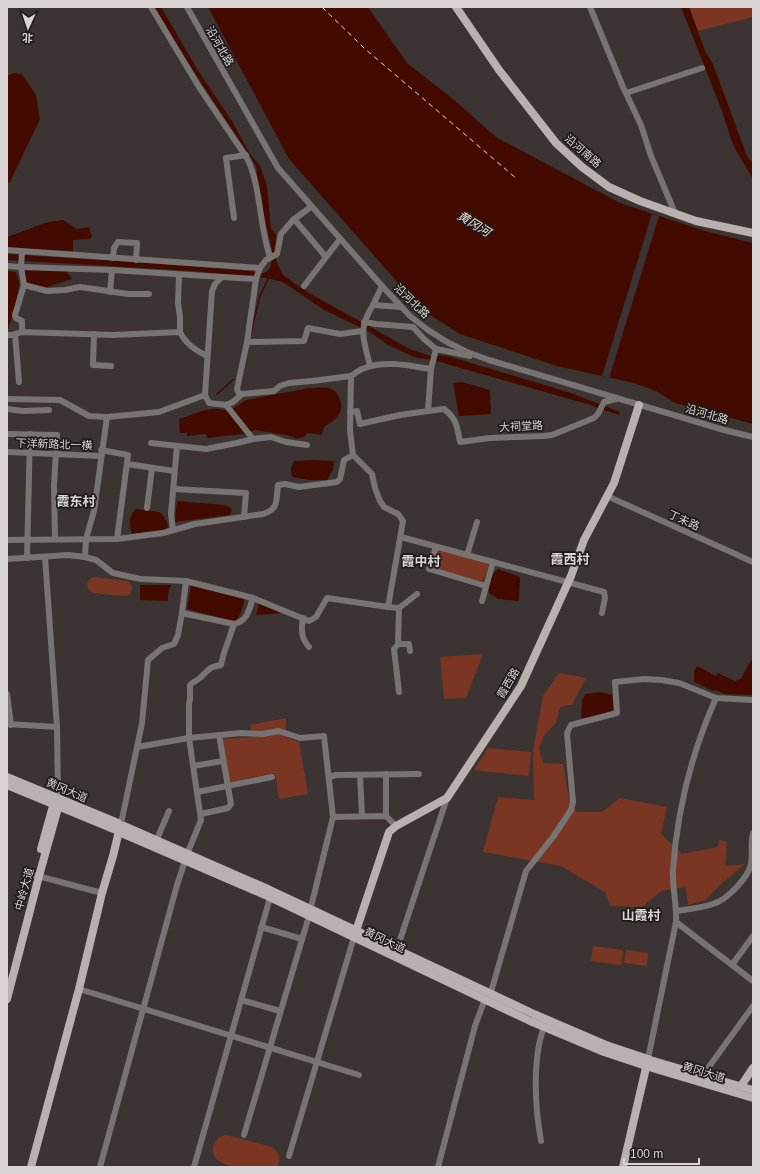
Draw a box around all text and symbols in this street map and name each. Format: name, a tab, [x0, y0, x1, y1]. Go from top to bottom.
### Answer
north arrow	[8, 8, 48, 48]
street label: 沿河北路	[204, 24, 236, 68]
text: 北	[22, 32, 33, 44]
street label: 沿河南路	[562, 132, 604, 170]
water label: 黄冈河	[455, 209, 495, 241]
street label: 沿河北路	[392, 281, 432, 321]
street label: 沿河北路	[684, 402, 730, 426]
street label: 大祠堂路	[499, 419, 543, 433]
street label: 下洋新路北一横	[15, 437, 93, 451]
district label: 霞东村	[56, 494, 96, 509]
street label: 丁未路	[666, 508, 702, 532]
district label: 霞西村	[550, 552, 590, 567]
district label: 霞中村	[401, 554, 441, 569]
street label: 霞西路	[495, 666, 521, 700]
street label: 黄冈大道	[44, 776, 90, 804]
street label: 中岭大道	[13, 866, 35, 912]
district label: 山霞村	[621, 908, 661, 923]
street label: 黄冈大道	[363, 925, 407, 955]
street label: 黄冈大道	[681, 1060, 727, 1084]
scale bar	[624, 1140, 699, 1166]
text: 100 m	[630, 1147, 663, 1161]

